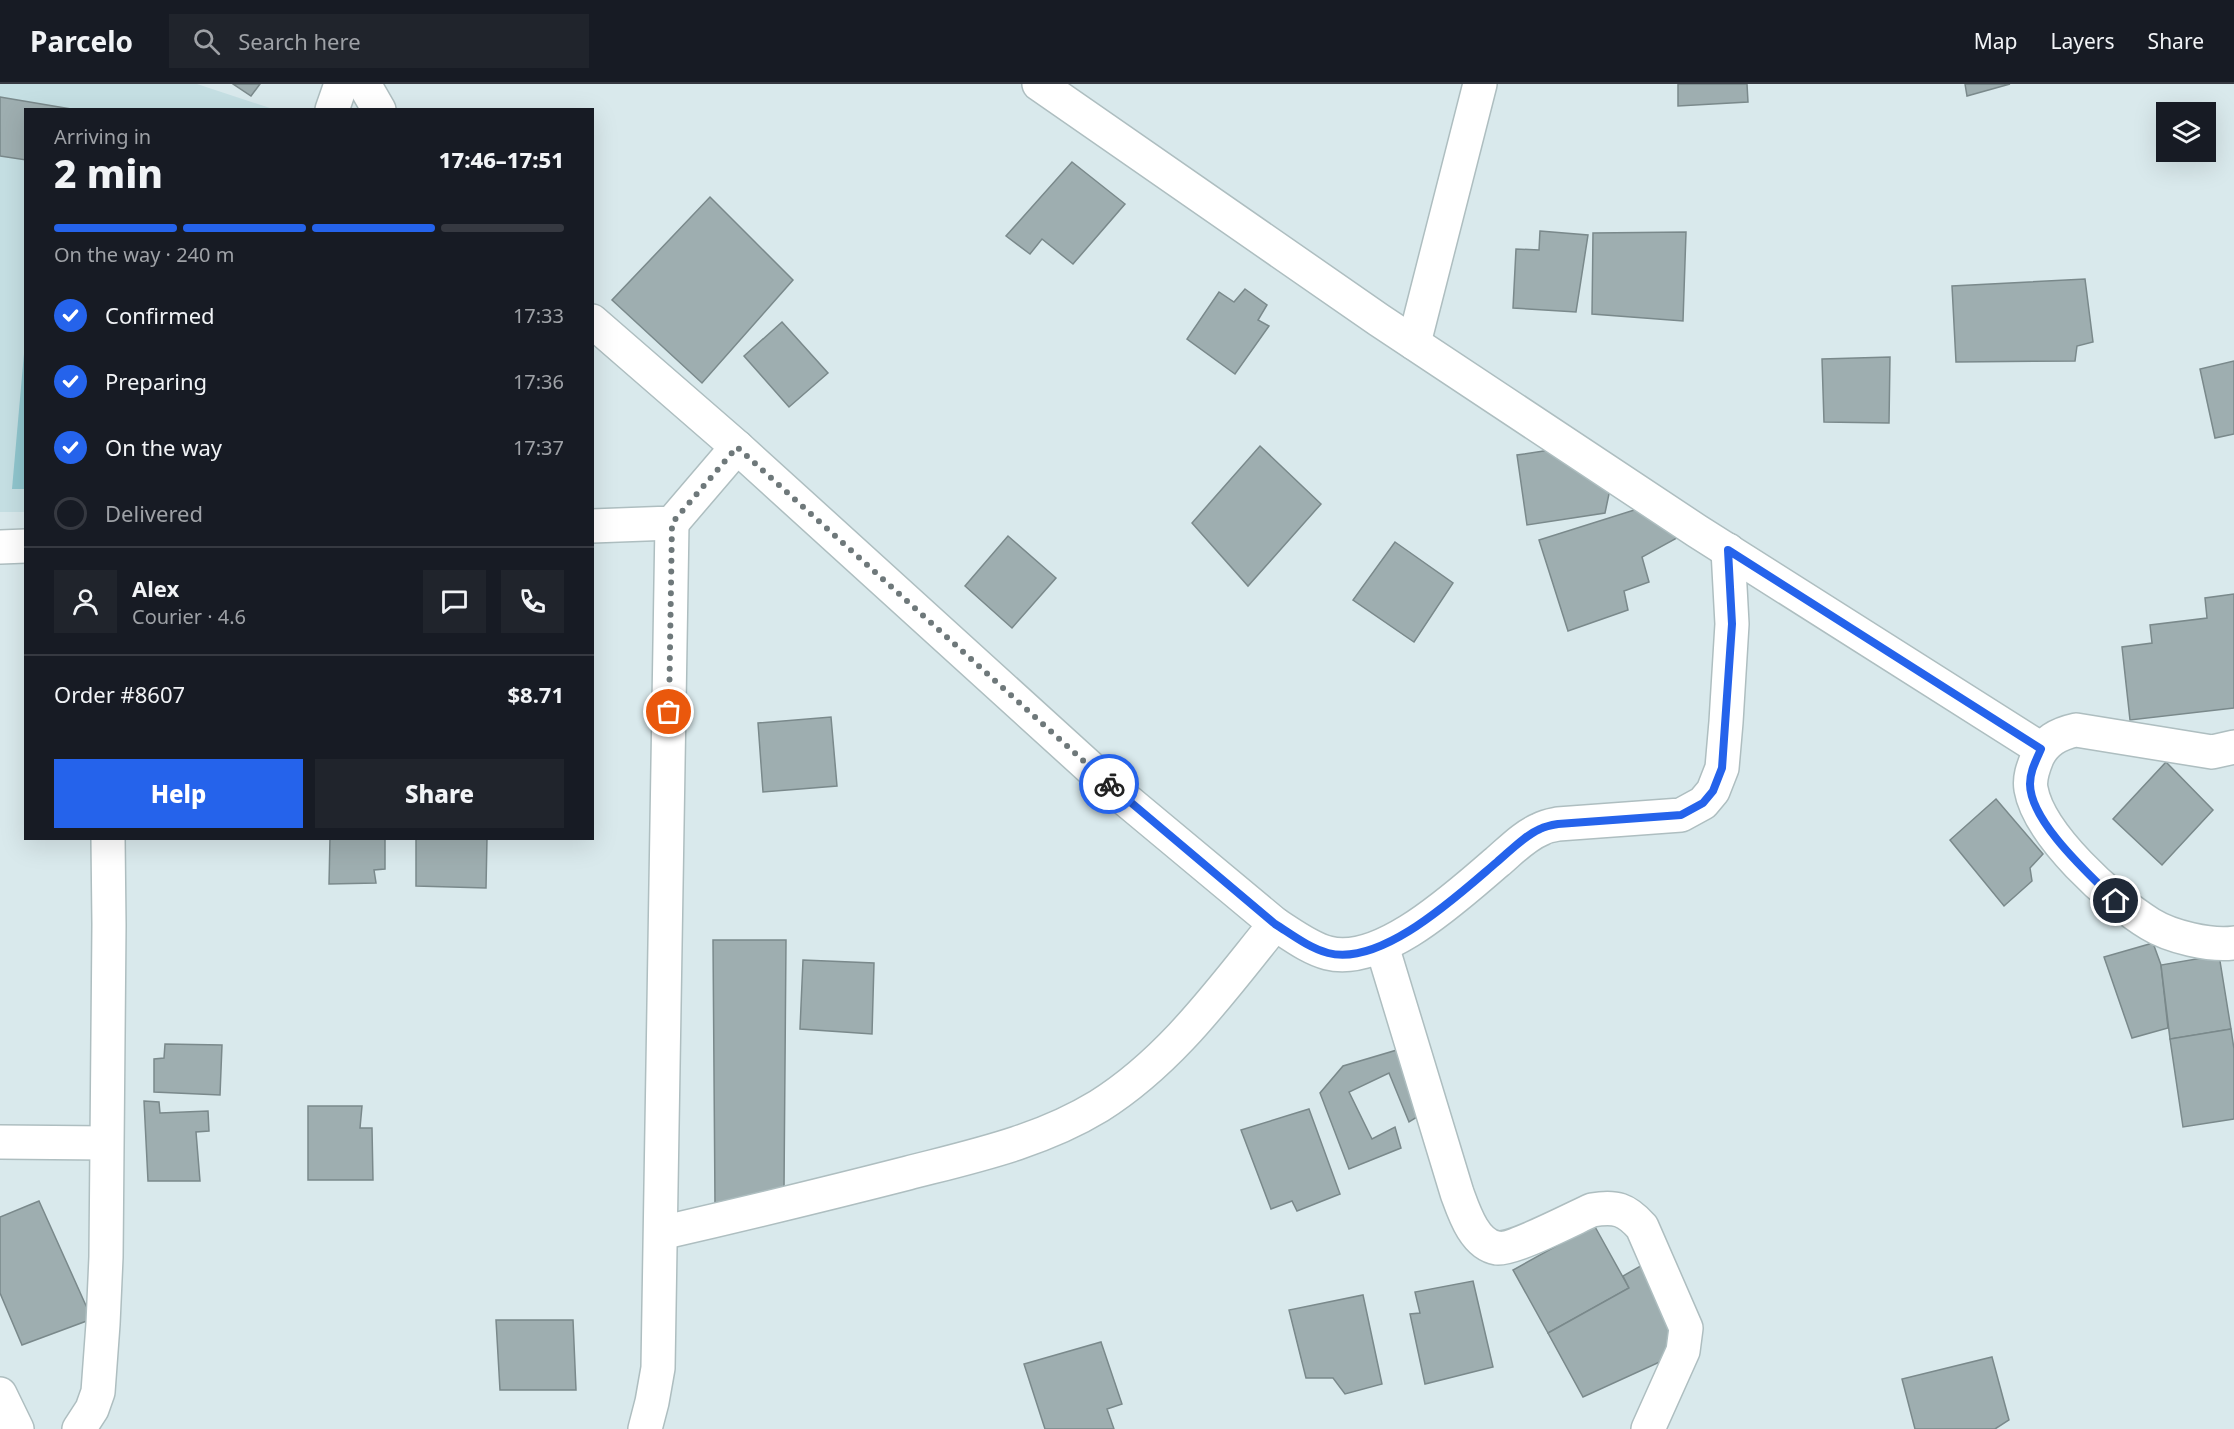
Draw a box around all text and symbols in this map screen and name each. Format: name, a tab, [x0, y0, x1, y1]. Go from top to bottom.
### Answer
search box	[169, 14, 589, 68]
text: Parcelo	[30, 22, 133, 60]
icon: search	[190, 25, 223, 58]
text: Search here	[238, 26, 361, 56]
text: Map	[1974, 27, 2018, 55]
text: Layers	[2051, 27, 2115, 55]
text: Share	[2148, 27, 2204, 55]
map controls	[2156, 102, 2216, 162]
button: layers	[2156, 102, 2216, 162]
text: Arriving in	[54, 123, 151, 150]
text: 17:46–17:51	[439, 144, 564, 174]
text: 2 min	[54, 146, 163, 199]
text: On the way · 240 m	[54, 241, 234, 268]
icon: check	[54, 299, 87, 332]
text: Confirmed	[105, 300, 215, 330]
text: 17:33	[513, 302, 564, 329]
icon: check	[54, 365, 87, 398]
text: Preparing	[105, 366, 207, 396]
text: 17:36	[513, 368, 564, 395]
icon: check	[54, 431, 87, 464]
text: On the way	[105, 432, 222, 462]
text: 17:37	[513, 434, 564, 461]
text: Delivered	[105, 498, 203, 528]
button: person	[54, 570, 117, 633]
button: chat	[423, 570, 486, 633]
button: phone	[501, 570, 564, 633]
text: Alex	[132, 573, 179, 603]
text: Courier · 4.6	[132, 603, 246, 630]
text: Order #8607	[54, 679, 185, 709]
text: $8.71	[507, 679, 564, 709]
pin	[643, 686, 694, 737]
icon: bag	[652, 695, 685, 728]
courier	[1079, 754, 1139, 814]
button: Help	[54, 759, 303, 828]
button: Share	[315, 759, 564, 828]
icon: bike	[1093, 768, 1126, 801]
pin	[2090, 875, 2141, 926]
icon: home	[2099, 884, 2132, 917]

